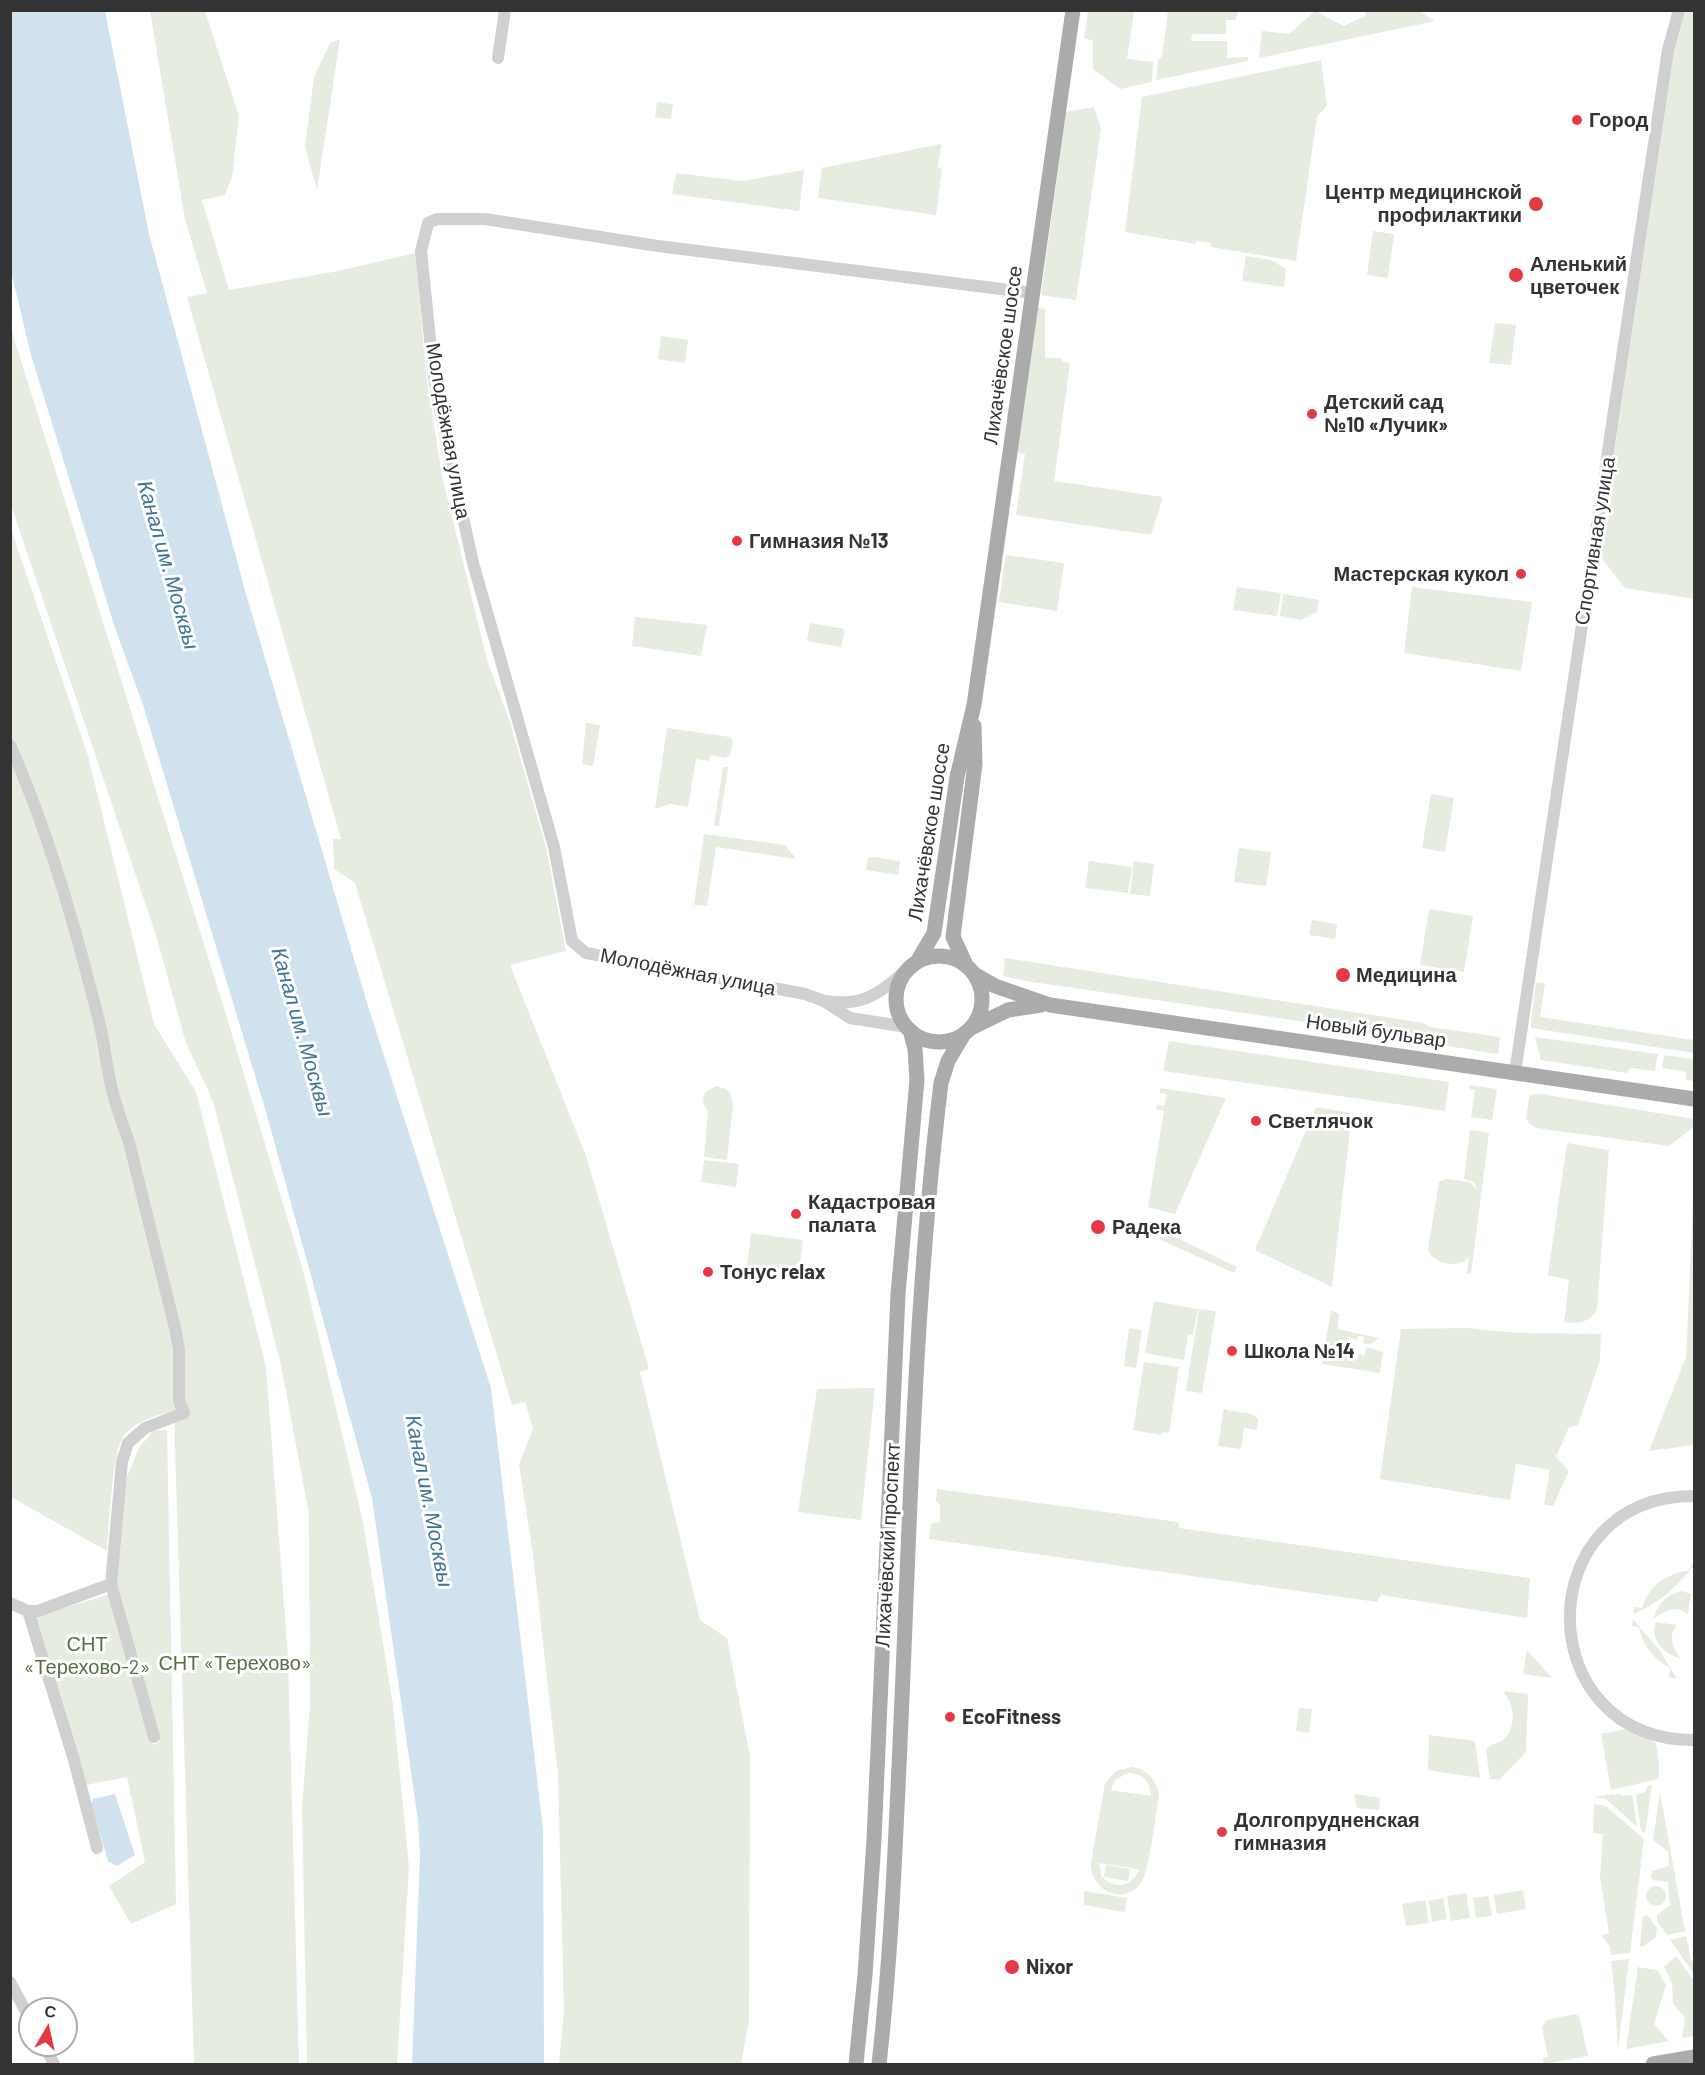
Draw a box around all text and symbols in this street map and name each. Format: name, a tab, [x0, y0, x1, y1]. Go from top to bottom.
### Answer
place label: Город	[1589, 108, 1648, 132]
marker: Город	[1570, 113, 1584, 127]
place label: Центр медицинской профилактики	[1325, 180, 1522, 227]
marker: Центр медицинской профилактики	[1527, 195, 1545, 213]
place label: Аленький цветочек	[1530, 252, 1627, 299]
street label: Лихачёвское шоссе	[979, 264, 1027, 446]
marker: Аленький цветочек	[1507, 266, 1525, 284]
street label: Молодёжная улица	[421, 341, 475, 521]
place label: Детский сад №10 «Лучик»	[1324, 390, 1448, 437]
marker: Детский сад №10 «Лучик»	[1305, 407, 1319, 421]
street label: Спортивная улица	[1570, 455, 1620, 627]
water label: Канал им. Москвы	[132, 478, 204, 652]
place label: Гимназия №13	[749, 529, 888, 553]
marker: Гимназия №13	[730, 534, 744, 548]
place label: Мастерская кукол	[1333, 562, 1509, 586]
marker: Мастерская кукол	[1514, 567, 1528, 581]
street label: Лихачёвское шоссе	[903, 741, 955, 923]
street label: Молодёжная улица	[598, 943, 778, 1001]
water label: Канал им. Москвы	[266, 945, 338, 1119]
place label: Медицина	[1356, 963, 1457, 987]
marker: Медицина	[1334, 966, 1352, 984]
street label: Новый бульвар	[1304, 1009, 1448, 1053]
place label: Светлячок	[1268, 1109, 1373, 1133]
marker: Светлячок	[1249, 1114, 1263, 1128]
place label: Кадастровая палата	[808, 1190, 936, 1237]
marker: Кадастровая палата	[789, 1207, 803, 1221]
place label: Радека	[1112, 1215, 1181, 1239]
marker: Радека	[1089, 1218, 1107, 1236]
place label: Тонус relax	[720, 1260, 826, 1284]
marker: Тонус relax	[701, 1265, 715, 1279]
place label: Школа №14	[1244, 1339, 1355, 1363]
marker: Школа №14	[1225, 1344, 1239, 1358]
water label: Канал им. Москвы	[400, 1413, 458, 1589]
street label: Лихачёвский проспект	[871, 1442, 905, 1648]
park label: СНТ «Терехово-2»	[24, 1632, 150, 1679]
park label: СНТ «Терехово»	[158, 1651, 312, 1675]
place label: EcoFitness	[962, 1705, 1061, 1729]
marker: EcoFitness	[943, 1710, 957, 1724]
place label: Долгопрудненская гимназия	[1234, 1808, 1420, 1855]
marker: Долгопрудненская гимназия	[1215, 1825, 1229, 1839]
place label: Nixor	[1026, 1955, 1073, 1979]
marker: Nixor	[1003, 1958, 1021, 1976]
north arrow	[18, 1997, 78, 2057]
text: С	[43, 2000, 58, 2021]

